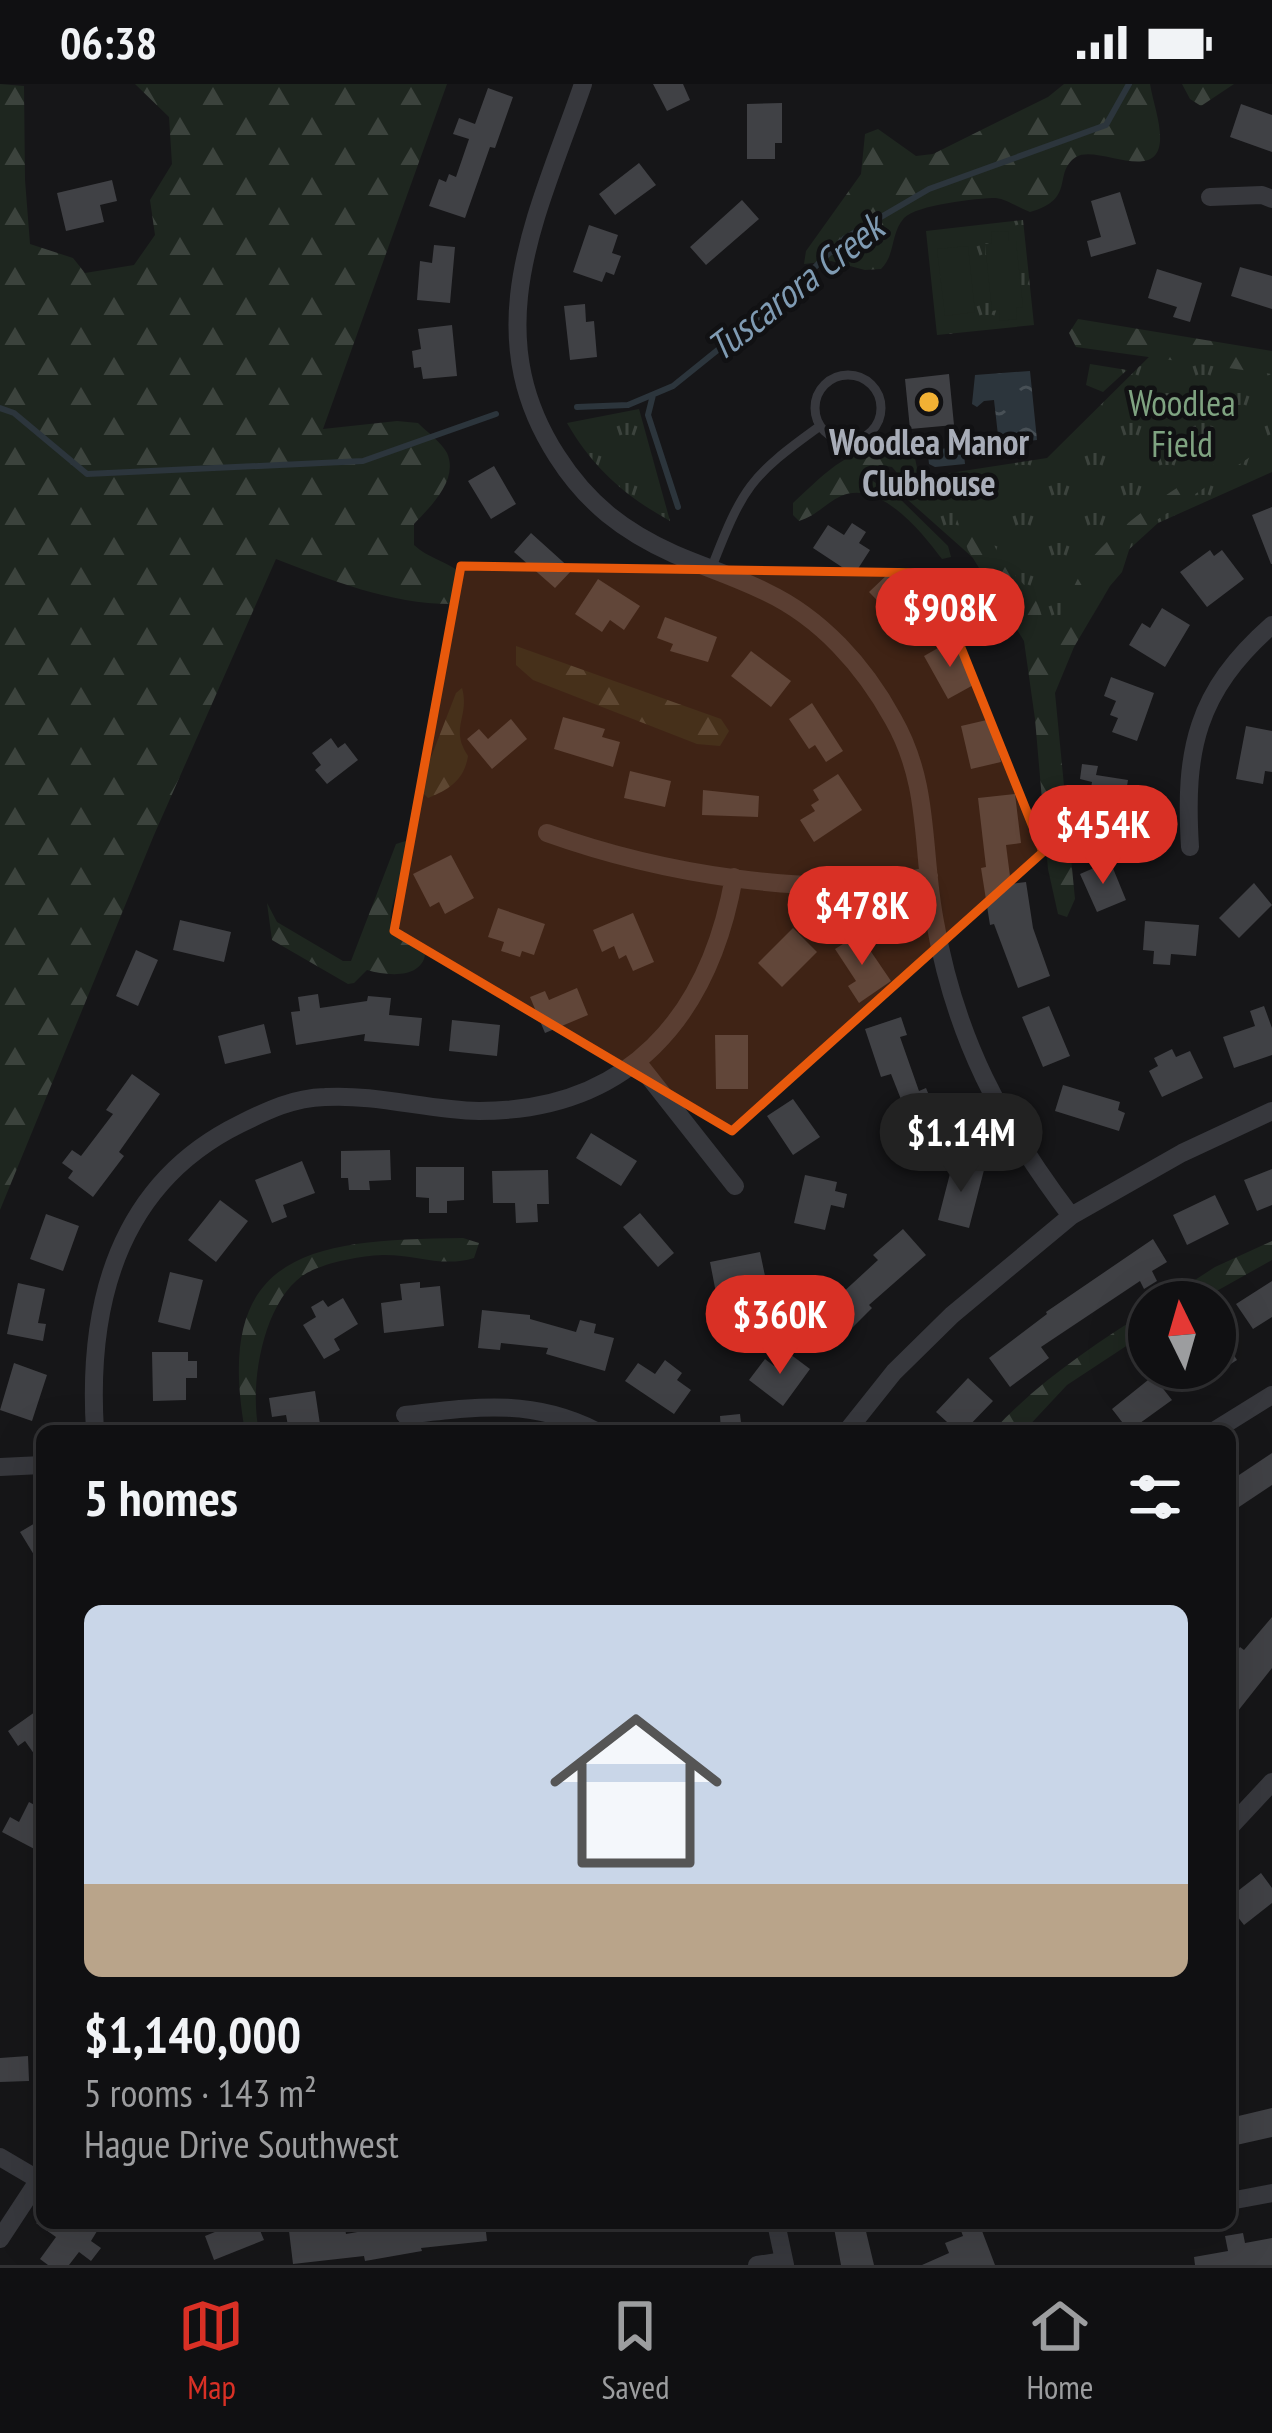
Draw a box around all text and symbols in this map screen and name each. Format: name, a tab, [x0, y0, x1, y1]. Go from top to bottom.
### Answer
text: 06:38	[60, 13, 157, 71]
water label: Tuscarora Creek	[696, 199, 897, 372]
park label: Woodlea Field	[1128, 379, 1236, 467]
marker: Woodlea Manor Clubhouse	[916, 389, 942, 415]
place label: Woodlea Manor Clubhouse	[828, 418, 1030, 506]
pin: $908K	[866, 568, 1034, 670]
text: $908K	[903, 581, 997, 632]
pin: $454K	[1019, 785, 1187, 887]
text: $454K	[1056, 798, 1150, 849]
pin: $478K	[778, 866, 946, 968]
text: $478K	[815, 879, 909, 930]
pin: $1.14M	[863, 1093, 1059, 1195]
text: $1.14M	[907, 1106, 1015, 1157]
pin: $360K	[696, 1275, 864, 1377]
north arrow	[1128, 1281, 1236, 1389]
map controls	[1128, 1281, 1236, 1389]
text: $360K	[733, 1288, 827, 1339]
text: 5 homes	[84, 1464, 238, 1530]
icon: filters	[1122, 1464, 1188, 1530]
icon: home	[528, 1683, 744, 1899]
text: $1,140,000	[84, 2001, 301, 2067]
text: 5 rooms · 143 m²	[84, 2067, 317, 2118]
text: Hague Drive Southwest	[84, 2118, 399, 2169]
tab: Map	[178, 2293, 244, 2408]
tab: Saved	[601, 2293, 669, 2408]
tab: Home	[1026, 2293, 1093, 2408]

